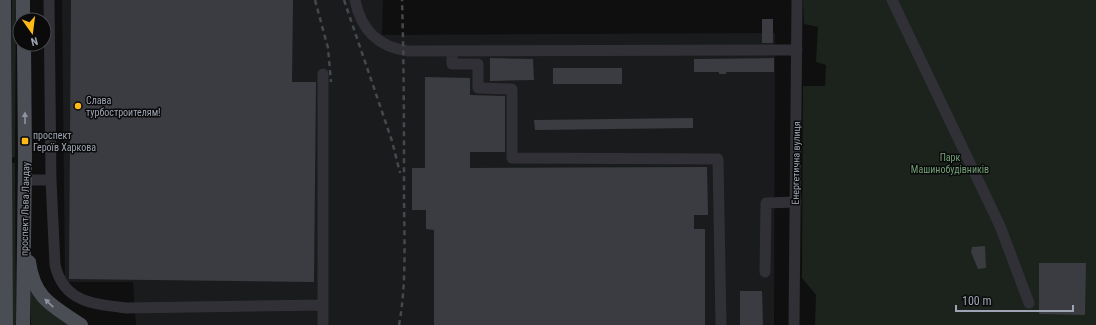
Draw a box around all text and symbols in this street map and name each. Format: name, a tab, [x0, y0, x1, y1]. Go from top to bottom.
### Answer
north arrow	[12, 12, 52, 52]
text: N	[29, 34, 39, 48]
place label: Слава турбостроителям!	[86, 95, 161, 118]
marker: Слава турбостроителям!	[73, 101, 83, 111]
one-way arrow	[22, 111, 28, 124]
street label: Енергетична вулиця	[790, 121, 802, 205]
place label: проспект Героїв Харкова	[33, 130, 96, 153]
marker: проспект Героїв Харкова	[20, 136, 30, 146]
park label: Парк Машинобудівників	[911, 152, 989, 175]
street label: проспект Льва Ландау	[19, 162, 31, 256]
scale bar	[956, 287, 1073, 313]
text: 100 m	[962, 294, 992, 308]
one-way arrow	[44, 298, 54, 307]

